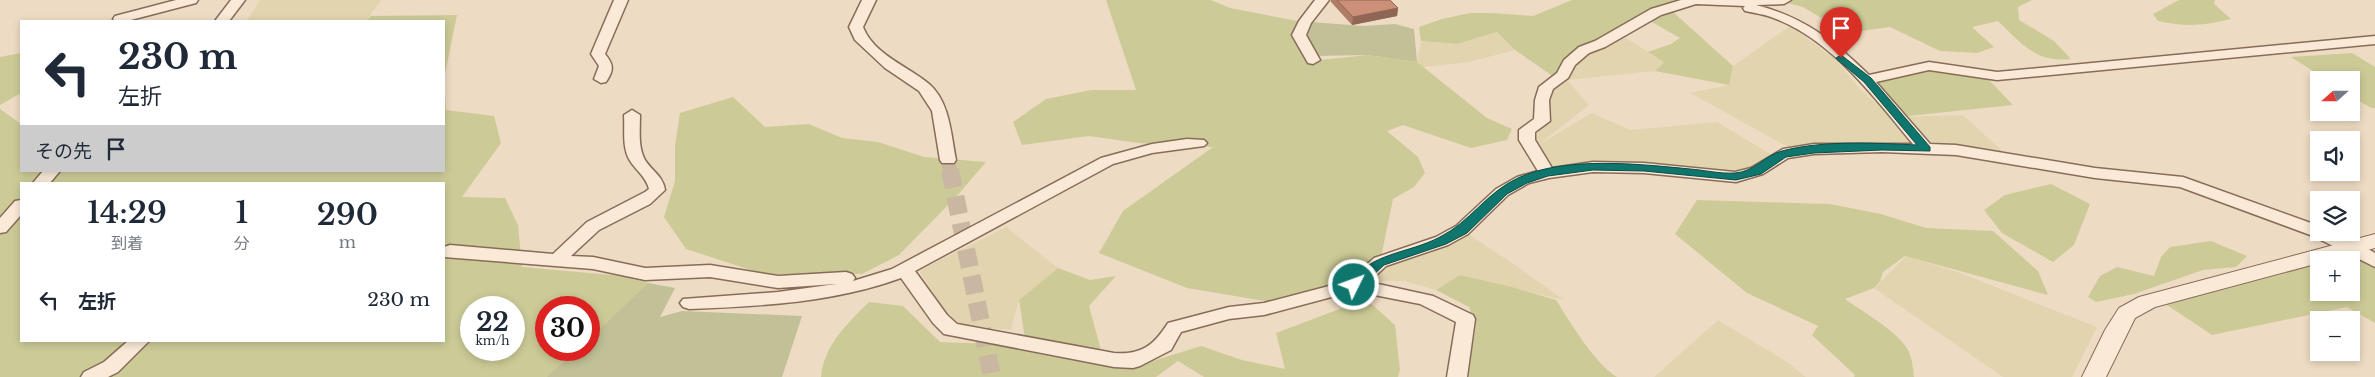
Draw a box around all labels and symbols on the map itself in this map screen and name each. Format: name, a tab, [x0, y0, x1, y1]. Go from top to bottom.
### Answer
pin	[1820, 7, 1862, 58]
north arrow	[2310, 71, 2360, 121]
position arrow	[1327, 258, 1379, 310]
speed limit sign: 30	[535, 296, 600, 361]

